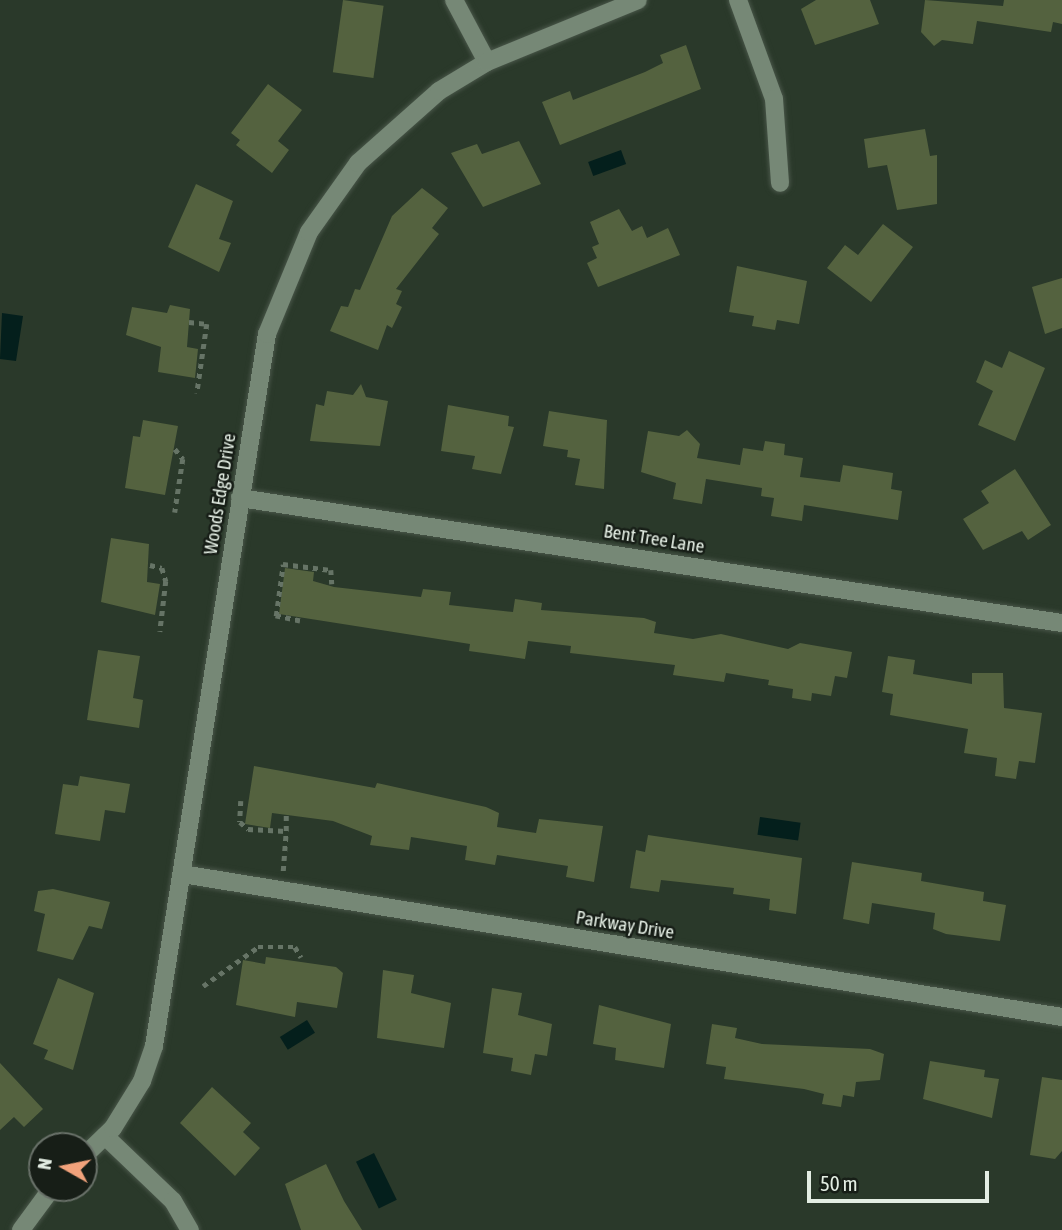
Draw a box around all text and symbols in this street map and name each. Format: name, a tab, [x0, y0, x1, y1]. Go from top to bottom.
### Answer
street label: Woods Edge Drive	[199, 432, 241, 556]
street label: Bent Tree Lane	[602, 520, 706, 558]
street label: Parkway Drive	[574, 906, 676, 944]
north arrow	[28, 1132, 98, 1202]
scale bar	[810, 1156, 992, 1200]
text: N	[32, 1157, 56, 1171]
text: 50 m	[820, 1171, 858, 1195]

